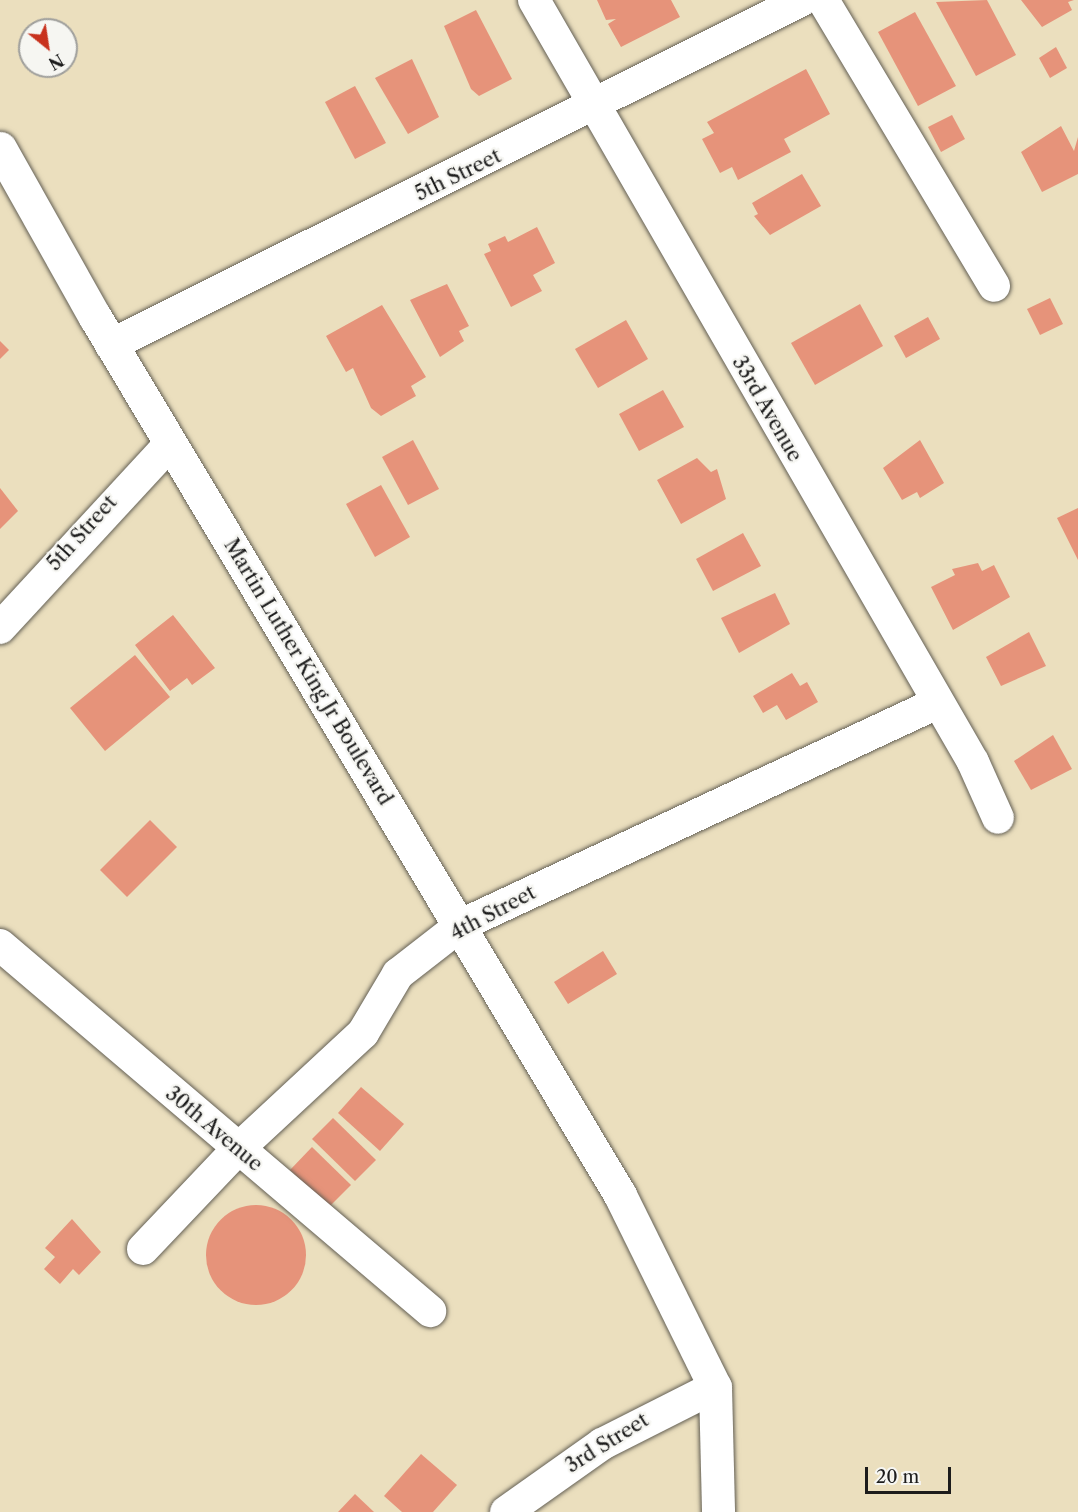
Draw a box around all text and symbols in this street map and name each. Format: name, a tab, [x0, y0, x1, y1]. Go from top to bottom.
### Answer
north arrow	[18, 18, 78, 78]
text: N	[45, 50, 67, 74]
street label: 5th Street	[411, 144, 505, 206]
street label: 33rd Avenue	[727, 352, 807, 466]
street label: 5th Street	[42, 491, 122, 575]
street label: Martin Luther King Jr Boulevard	[219, 534, 397, 810]
street label: 4th Street	[446, 881, 540, 945]
street label: 30th Avenue	[160, 1081, 268, 1177]
street label: 3rd Street	[561, 1408, 653, 1478]
scale bar	[868, 1455, 954, 1493]
text: 20 m	[876, 1466, 919, 1488]

